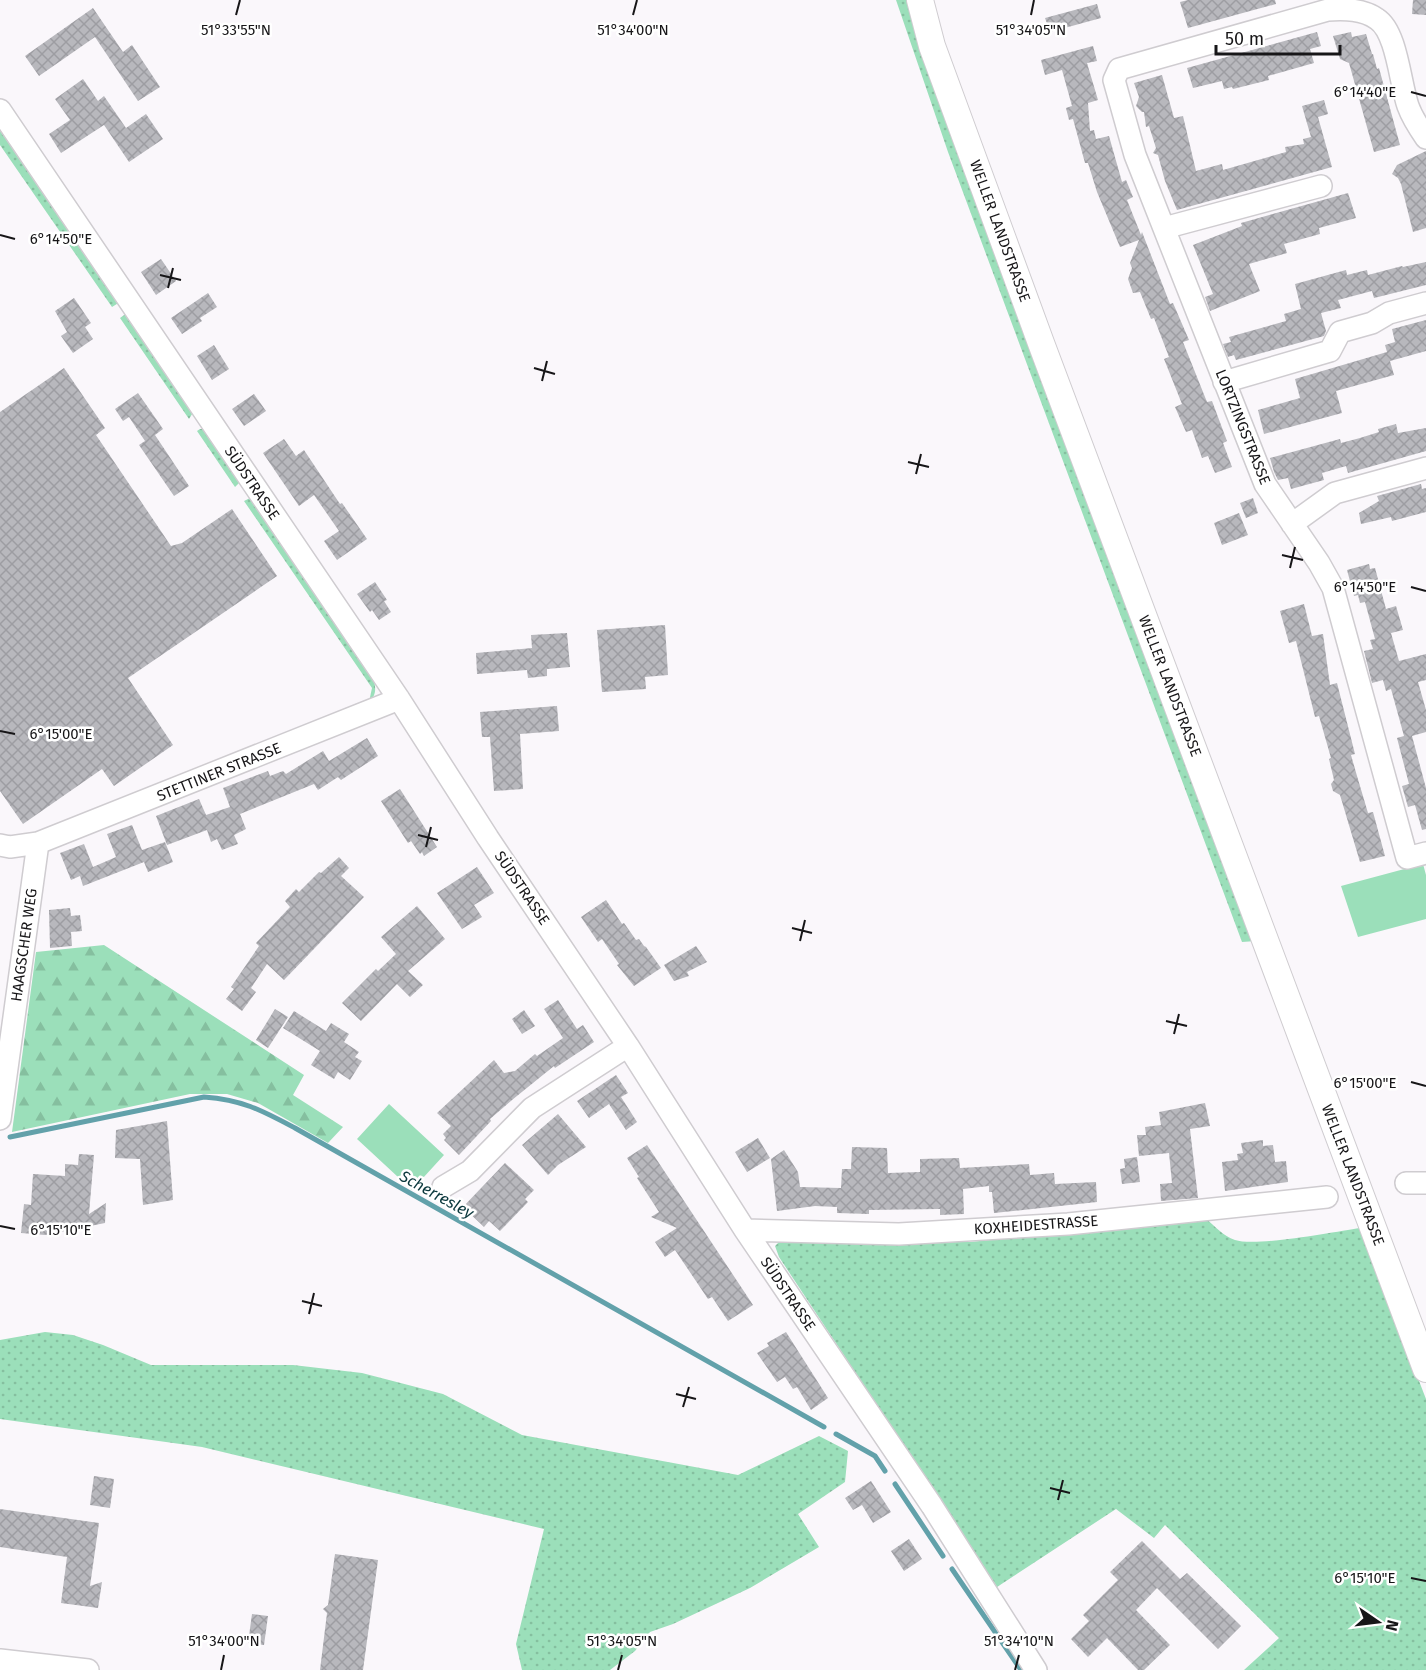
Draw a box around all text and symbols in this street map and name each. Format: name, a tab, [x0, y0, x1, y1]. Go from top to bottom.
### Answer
scale bar	[1216, 18, 1340, 56]
text: 51°33'55"N	[201, 21, 271, 39]
text: 51°34'00"N	[597, 21, 669, 39]
text: 51°34'05"N	[996, 21, 1066, 39]
text: 50 m	[1225, 28, 1264, 50]
text: 6°14'40"E	[1334, 83, 1396, 101]
street label: WELLER LANDSTRASSE	[966, 158, 1034, 304]
text: 6°14'50"E	[30, 230, 92, 248]
street label: LORTZINGSTRASSE	[1212, 367, 1274, 487]
street label: SÜDSTRASSE	[221, 443, 283, 523]
text: 6°14'50"E	[1334, 578, 1396, 596]
street label: WELLER LANDSTRASSE	[1135, 613, 1205, 759]
text: 6°15'00"E	[30, 725, 93, 743]
street label: STETTINER STRASSE	[154, 739, 284, 805]
street label: SÜDSTRASSE	[491, 848, 553, 928]
street label: HAAGSCHER WEG	[7, 887, 41, 1003]
text: 6°15'00"E	[1334, 1074, 1397, 1092]
street label: WELLER LANDSTRASSE	[1318, 1102, 1388, 1248]
water label: Scherresley	[396, 1166, 478, 1223]
street label: KOXHEIDESTRASSE	[973, 1212, 1099, 1238]
text: 6°15'10"E	[30, 1221, 92, 1239]
street label: SÜDSTRASSE	[757, 1254, 819, 1334]
text: 6°15'10"E	[1334, 1569, 1396, 1587]
north arrow	[1348, 1592, 1408, 1652]
text: N	[1382, 1618, 1403, 1633]
text: 51°34'00"N	[188, 1632, 260, 1650]
text: 51°34'05"N	[587, 1632, 657, 1650]
text: 51°34'10"N	[984, 1632, 1054, 1650]

